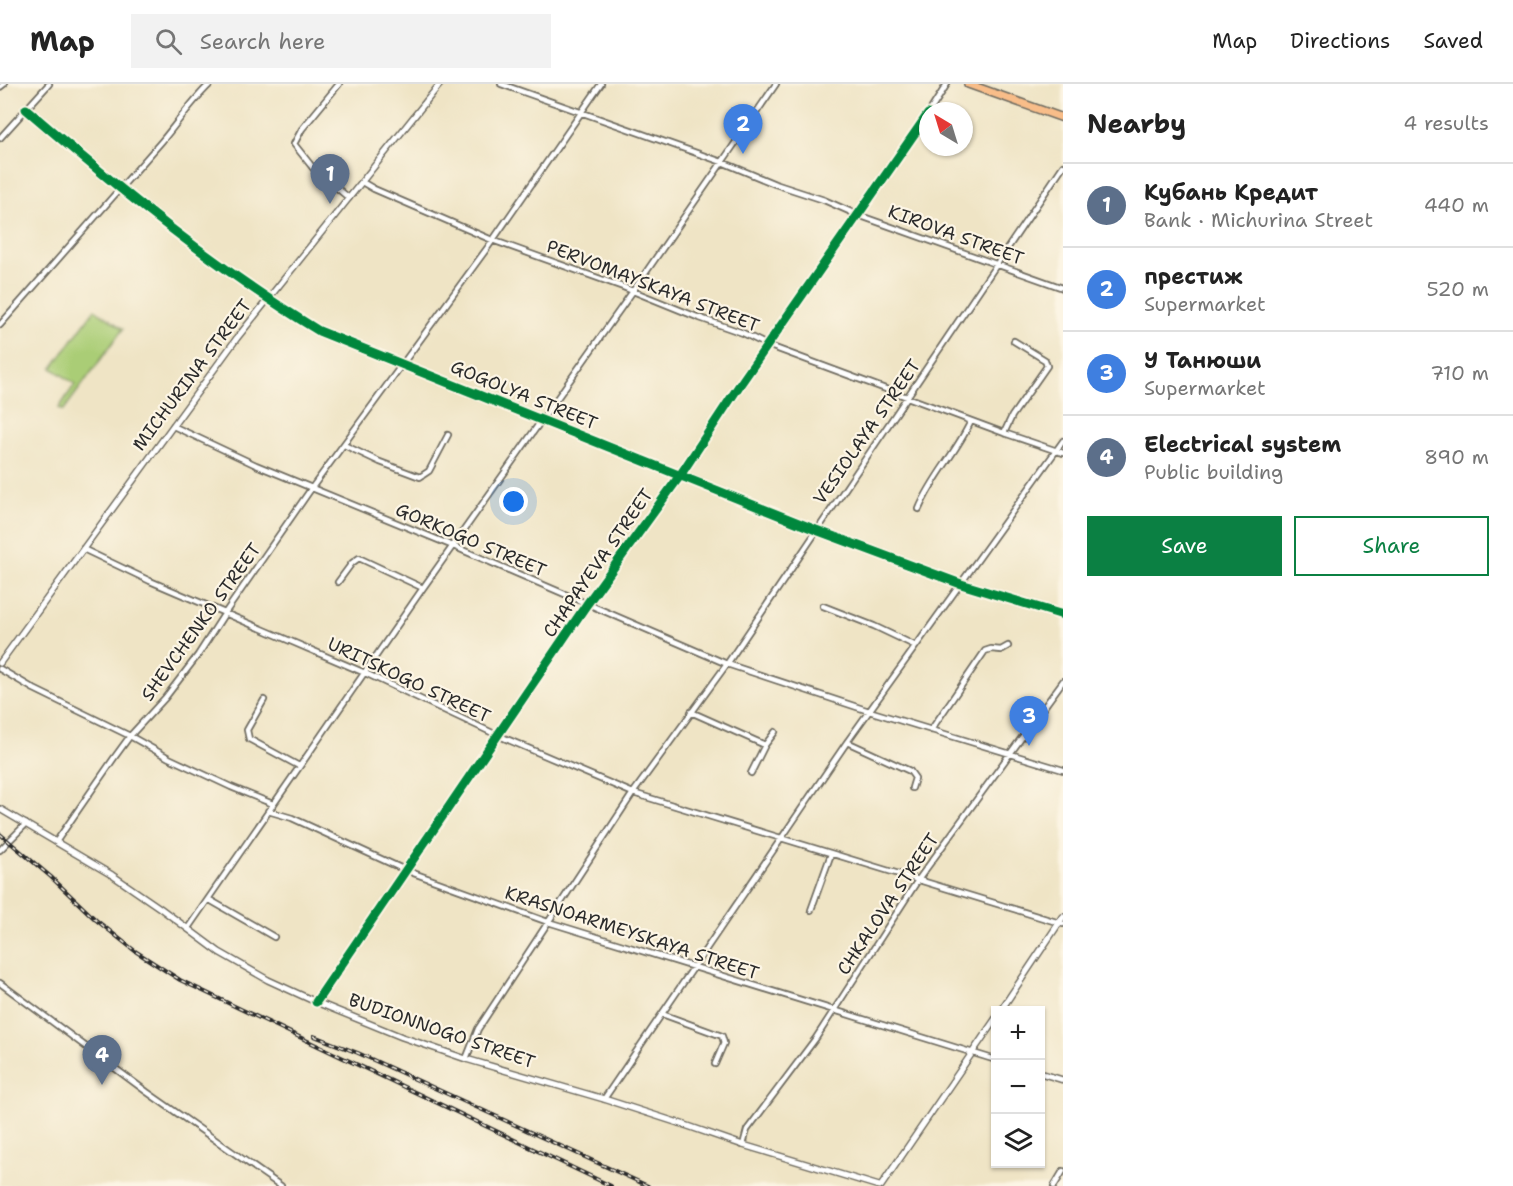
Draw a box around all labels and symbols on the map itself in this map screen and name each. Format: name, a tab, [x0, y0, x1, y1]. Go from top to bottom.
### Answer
north arrow	[919, 102, 973, 156]
pin: 2	[724, 104, 762, 154]
pin: 1	[310, 154, 350, 204]
street label: KIROVA STREET	[885, 199, 1027, 271]
street label: PERVOMAYSKAYA STREET	[543, 234, 763, 338]
street label: MICHURINA STREET	[127, 294, 257, 456]
street label: GOGOLYA STREET	[447, 355, 601, 435]
street label: VESIOLAYA STREET	[808, 355, 926, 509]
street label: CHAPAYEVA STREET	[538, 484, 658, 642]
your location	[499, 487, 528, 516]
street label: GORKOGO STREET	[392, 497, 550, 583]
street label: SHEVCHENKO STREET	[136, 538, 266, 706]
street label: URITSKOGO STREET	[324, 632, 494, 728]
pin: 3	[1010, 696, 1048, 746]
street label: CHKALOVA STREET	[832, 828, 944, 980]
street label: KRASNOARMEYSKAYA STREET	[502, 881, 762, 985]
street label: BUDIONNOGO STREET	[346, 988, 538, 1074]
pin: 4	[82, 1036, 122, 1085]

